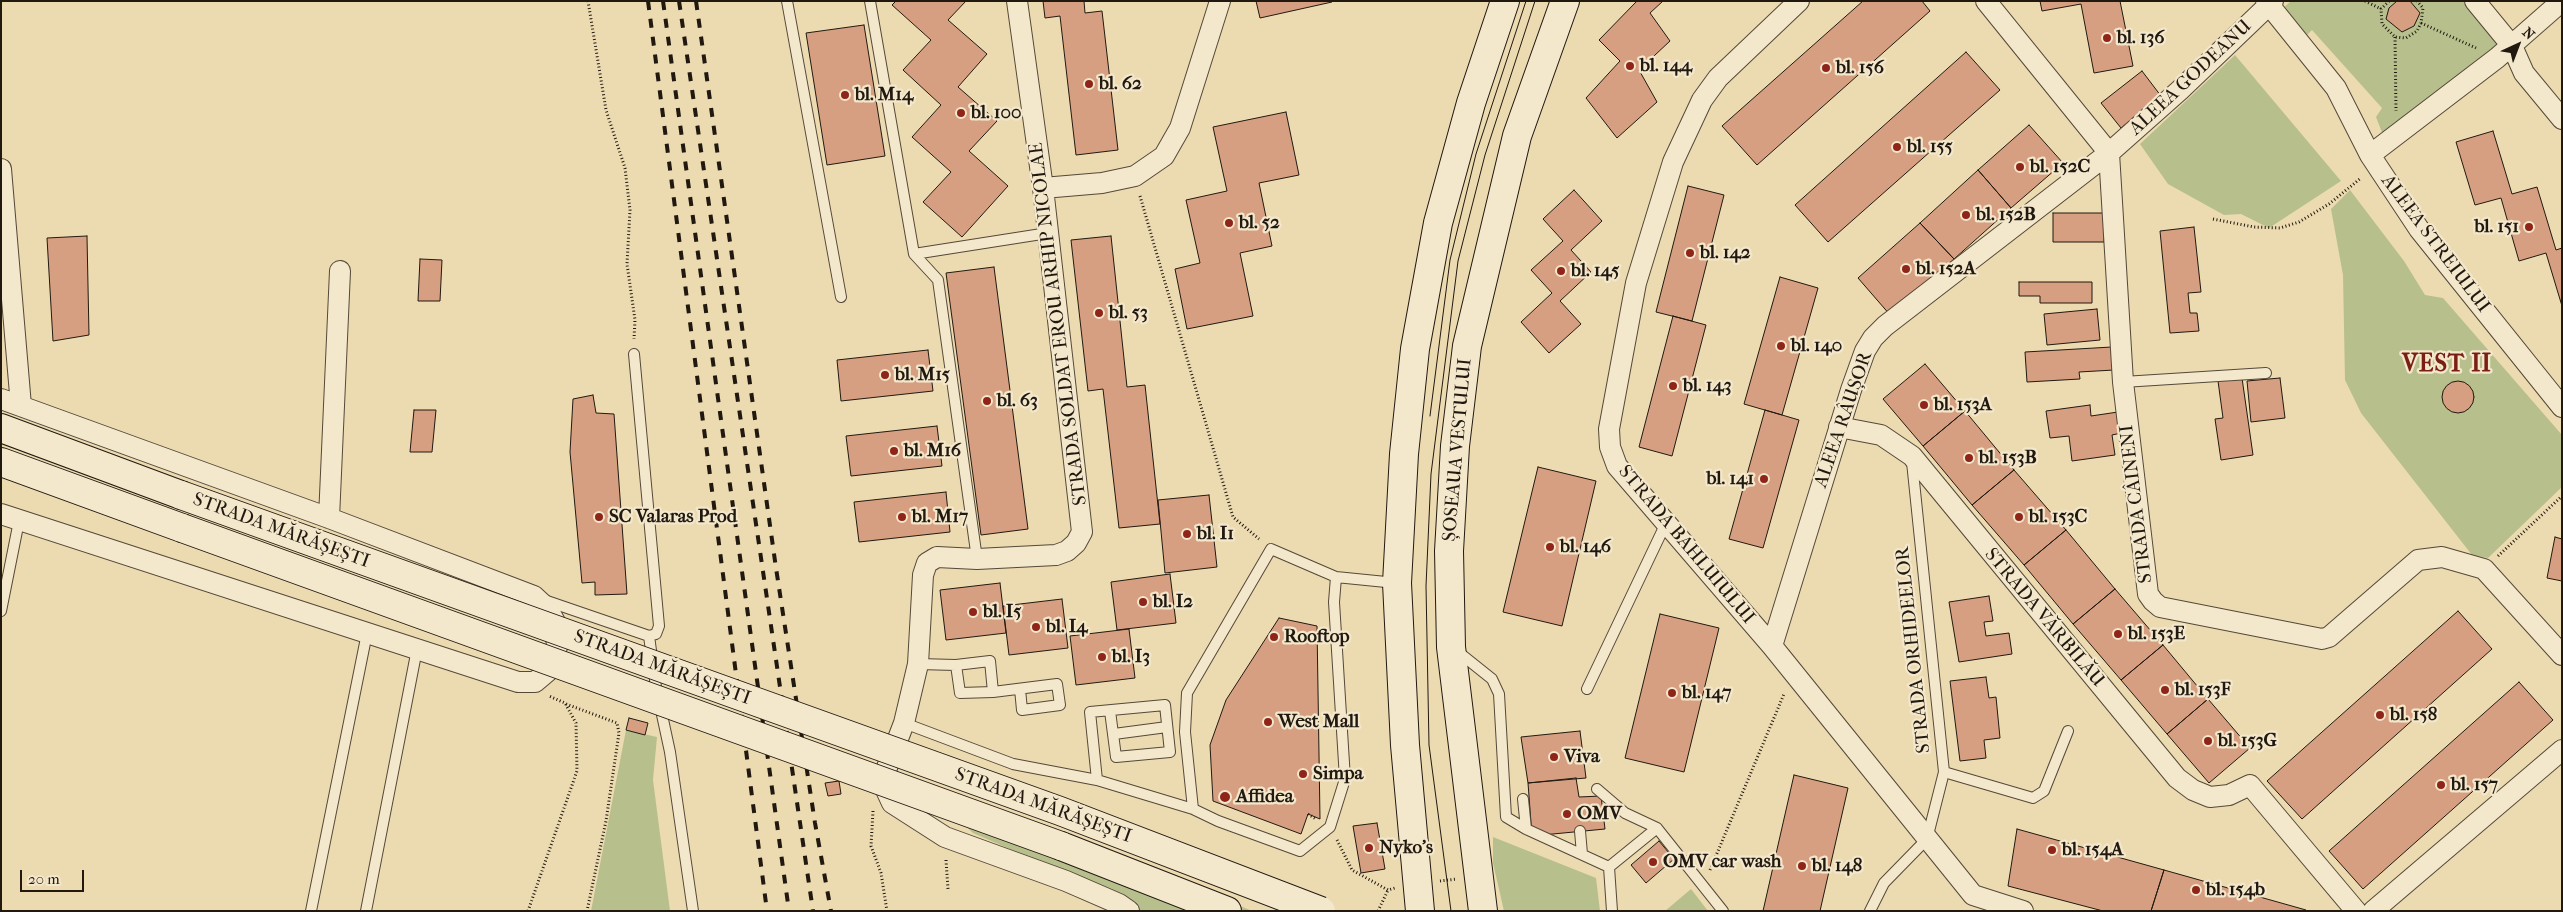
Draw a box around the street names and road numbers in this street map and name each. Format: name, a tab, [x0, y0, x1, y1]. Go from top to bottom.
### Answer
street label: ALEEA GODEANU	[2125, 15, 2257, 141]
street label: STRADA SOLDAT EROU ARHIP NICOLAE	[1025, 141, 1093, 507]
street label: ALEEA STREIULUI	[2376, 171, 2494, 317]
street label: ALEEA RÂUȘOR	[1810, 349, 1878, 491]
street label: ȘOSEAUA VESTULUI	[1439, 357, 1477, 543]
street label: STRADA CÂINENI	[2116, 423, 2158, 585]
street label: STRADA BAHLUIULUI	[1613, 461, 1759, 629]
street label: STRADA MĂRĂȘEȘTI	[190, 488, 372, 574]
street label: STRADA VĂRBILĂU	[1979, 544, 2109, 692]
street label: STRADA ORHIDEELOR	[1892, 545, 1936, 755]
street label: STRADA MĂRĂȘEȘTI	[571, 625, 753, 711]
street label: STRADA MĂRĂȘEȘTI	[952, 763, 1134, 849]

